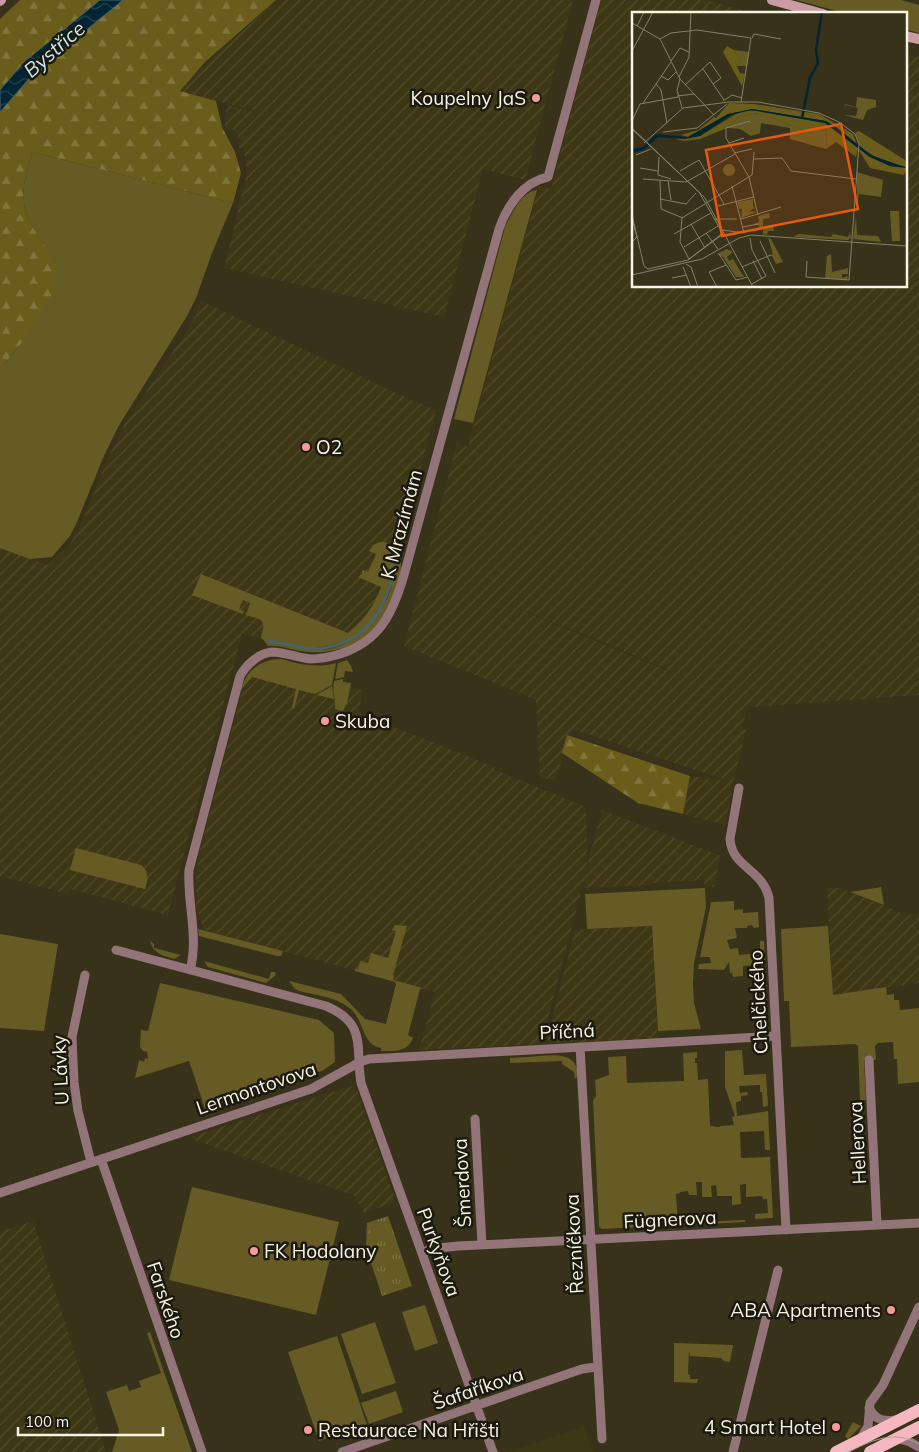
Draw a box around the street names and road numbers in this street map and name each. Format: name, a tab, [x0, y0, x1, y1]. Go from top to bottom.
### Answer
street label: K Mrazírnám	[375, 467, 427, 581]
street label: Chelčického	[743, 949, 773, 1055]
street label: Příčná	[539, 1018, 595, 1044]
street label: U Lávky	[46, 1034, 74, 1106]
street label: Lermontovova	[193, 1056, 319, 1120]
street label: Hellerova	[843, 1101, 871, 1185]
street label: Šmerdova	[448, 1138, 476, 1228]
street label: Řezníčkova	[559, 1194, 589, 1294]
street label: Purkyňova	[412, 1204, 466, 1300]
street label: Fügnerova	[623, 1205, 717, 1233]
street label: Farského	[142, 1258, 190, 1342]
street label: Šafaříkova	[430, 1361, 526, 1415]

